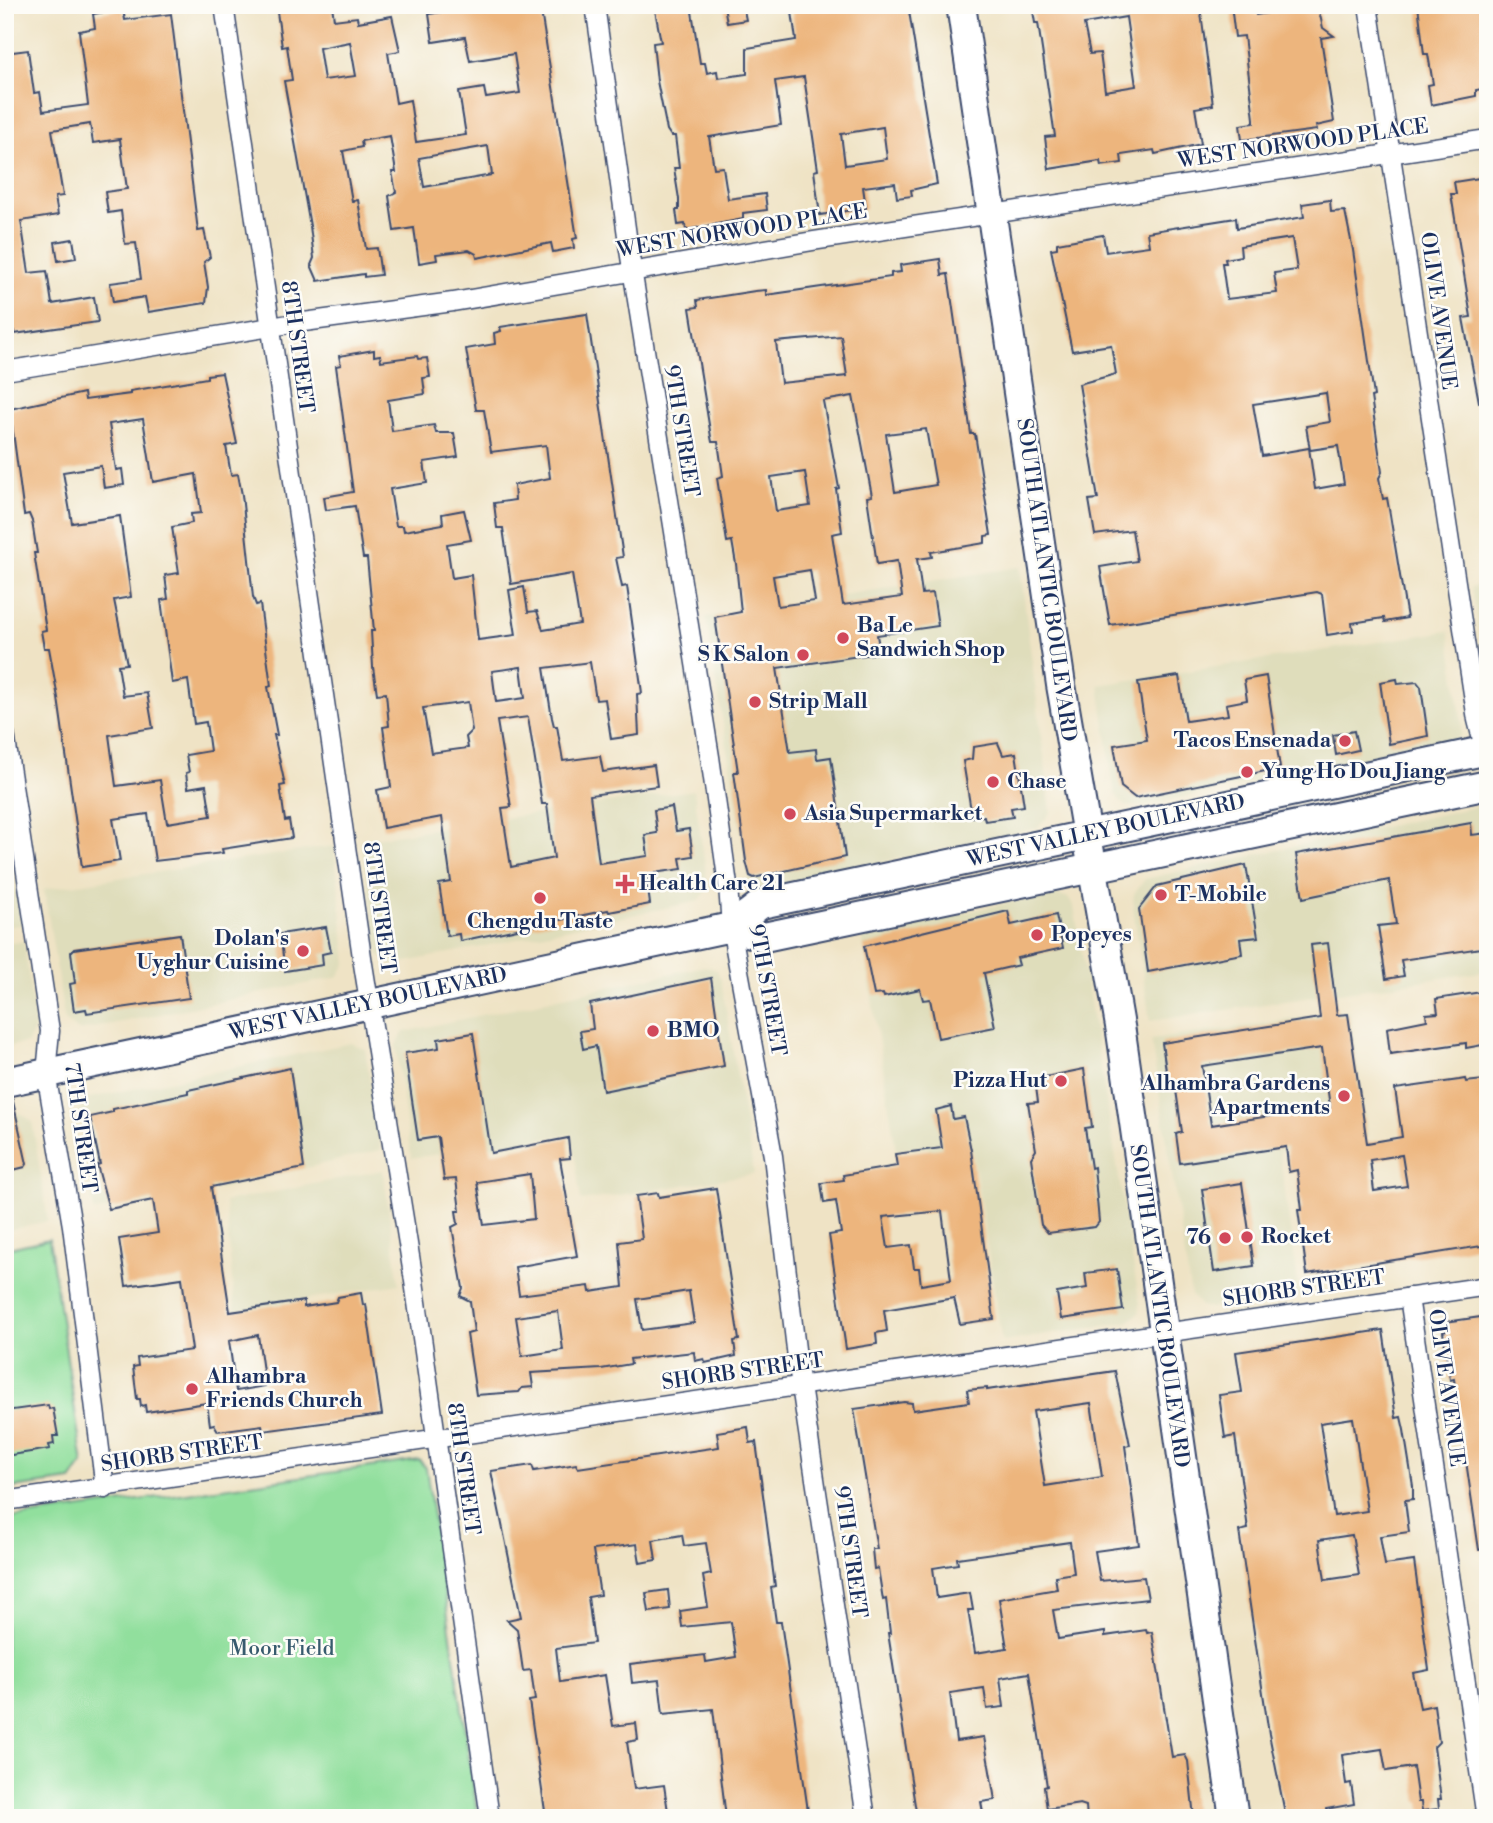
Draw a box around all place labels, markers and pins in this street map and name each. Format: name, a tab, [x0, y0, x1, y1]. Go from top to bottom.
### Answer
place label: Ba Le Sandwich Shop	[857, 613, 1005, 663]
marker: Ba Le Sandwich Shop	[835, 630, 851, 646]
place label: S K Salon	[698, 642, 789, 668]
marker: S K Salon	[795, 647, 811, 663]
place label: Strip Mall	[769, 689, 868, 715]
marker: Strip Mall	[747, 694, 763, 710]
place label: Tacos Ensenada	[1174, 728, 1332, 754]
marker: Tacos Ensenada	[1337, 733, 1353, 749]
place label: Yung Ho Dou Jiang	[1261, 759, 1447, 785]
marker: Yung Ho Dou Jiang	[1239, 764, 1255, 780]
place label: Chase	[1007, 769, 1067, 795]
marker: Chase	[985, 774, 1001, 790]
place label: Asia Supermarket	[803, 801, 982, 827]
marker: Asia Supermarket	[782, 806, 798, 822]
place label: Health Care 21	[639, 871, 785, 897]
marker: Health Care 21	[617, 876, 633, 892]
place label: T-Mobile	[1175, 882, 1267, 908]
marker: T-Mobile	[1153, 887, 1169, 903]
marker: Chengdu Taste	[532, 890, 548, 906]
place label: Chengdu Taste	[467, 909, 613, 935]
place label: Popeyes	[1051, 922, 1132, 948]
place label: Dolan's Uyghur Cuisine	[137, 926, 289, 976]
marker: Popeyes	[1029, 927, 1045, 943]
marker: Dolan's Uyghur Cuisine	[295, 943, 311, 959]
place label: BMO	[667, 1018, 720, 1044]
marker: BMO	[645, 1023, 661, 1039]
place label: Pizza Hut	[953, 1068, 1048, 1094]
place label: Alhambra Gardens Apartments	[1140, 1071, 1330, 1121]
marker: Pizza Hut	[1053, 1073, 1069, 1089]
marker: Alhambra Gardens Apartments	[1336, 1088, 1352, 1104]
place label: Rocket	[1261, 1224, 1331, 1250]
place label: 76	[1186, 1225, 1211, 1251]
marker: Rocket	[1239, 1229, 1255, 1245]
marker: 76	[1217, 1230, 1233, 1246]
place label: Alhambra Friends Church	[205, 1364, 362, 1414]
marker: Alhambra Friends Church	[184, 1381, 200, 1397]

